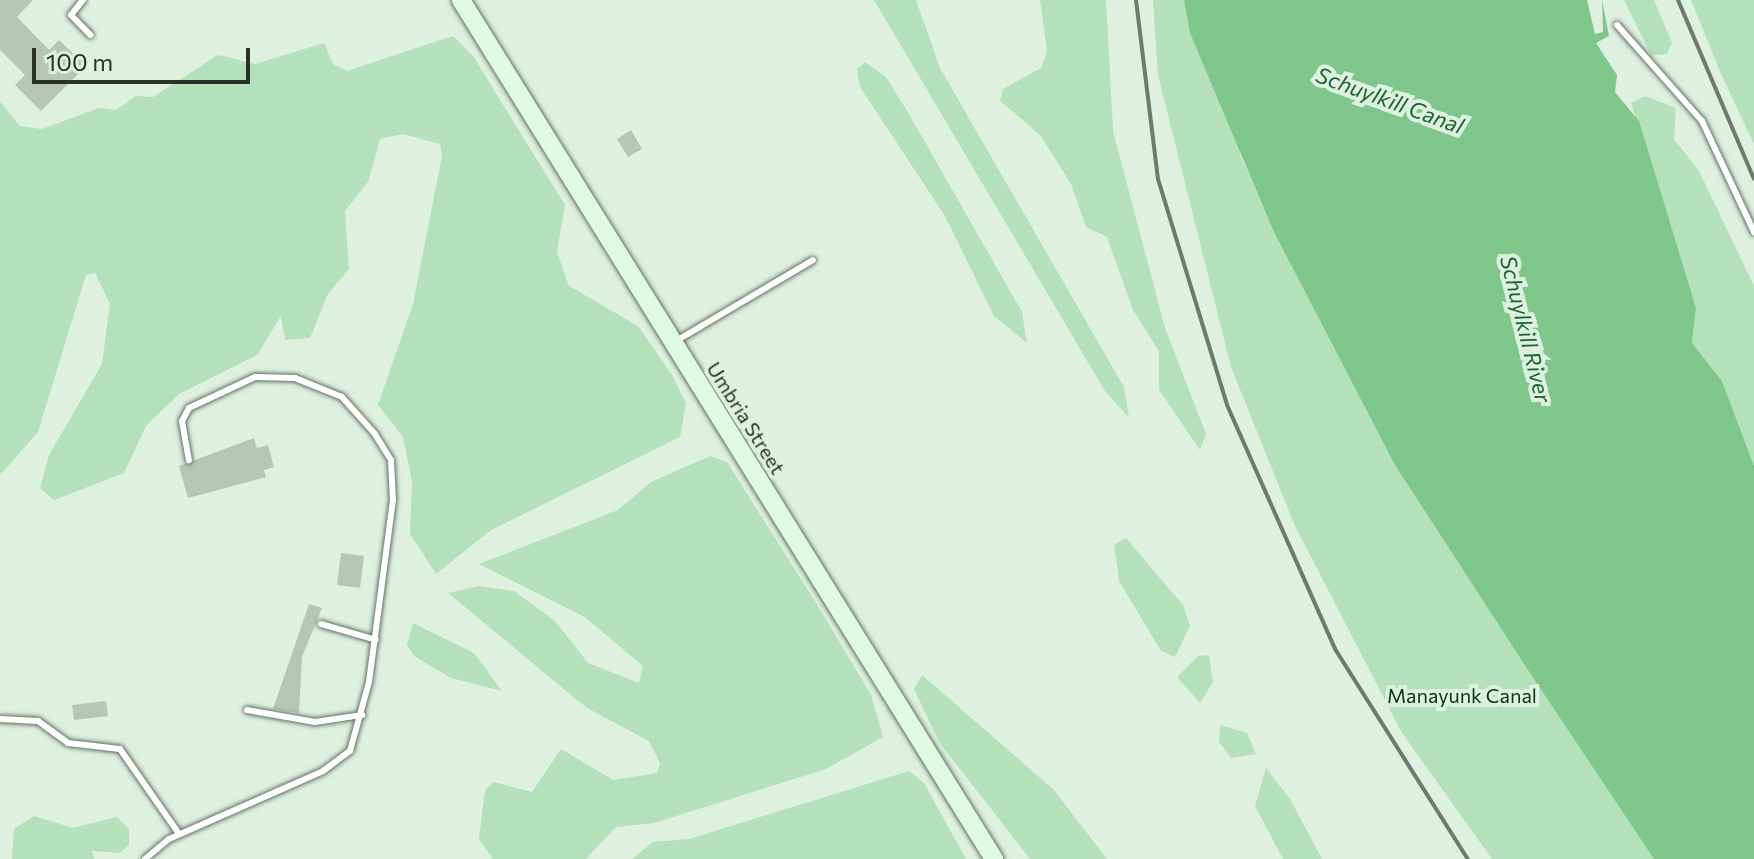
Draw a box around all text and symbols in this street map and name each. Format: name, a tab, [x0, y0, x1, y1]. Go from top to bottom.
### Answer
scale bar	[36, 32, 254, 82]
text: 100 m	[46, 47, 113, 76]
water label: Schuylkill Canal	[1313, 61, 1467, 139]
water label: Schuylkill River	[1495, 253, 1557, 405]
street label: Umbria Street	[702, 357, 790, 479]
park label: Manayunk Canal	[1387, 683, 1537, 707]

